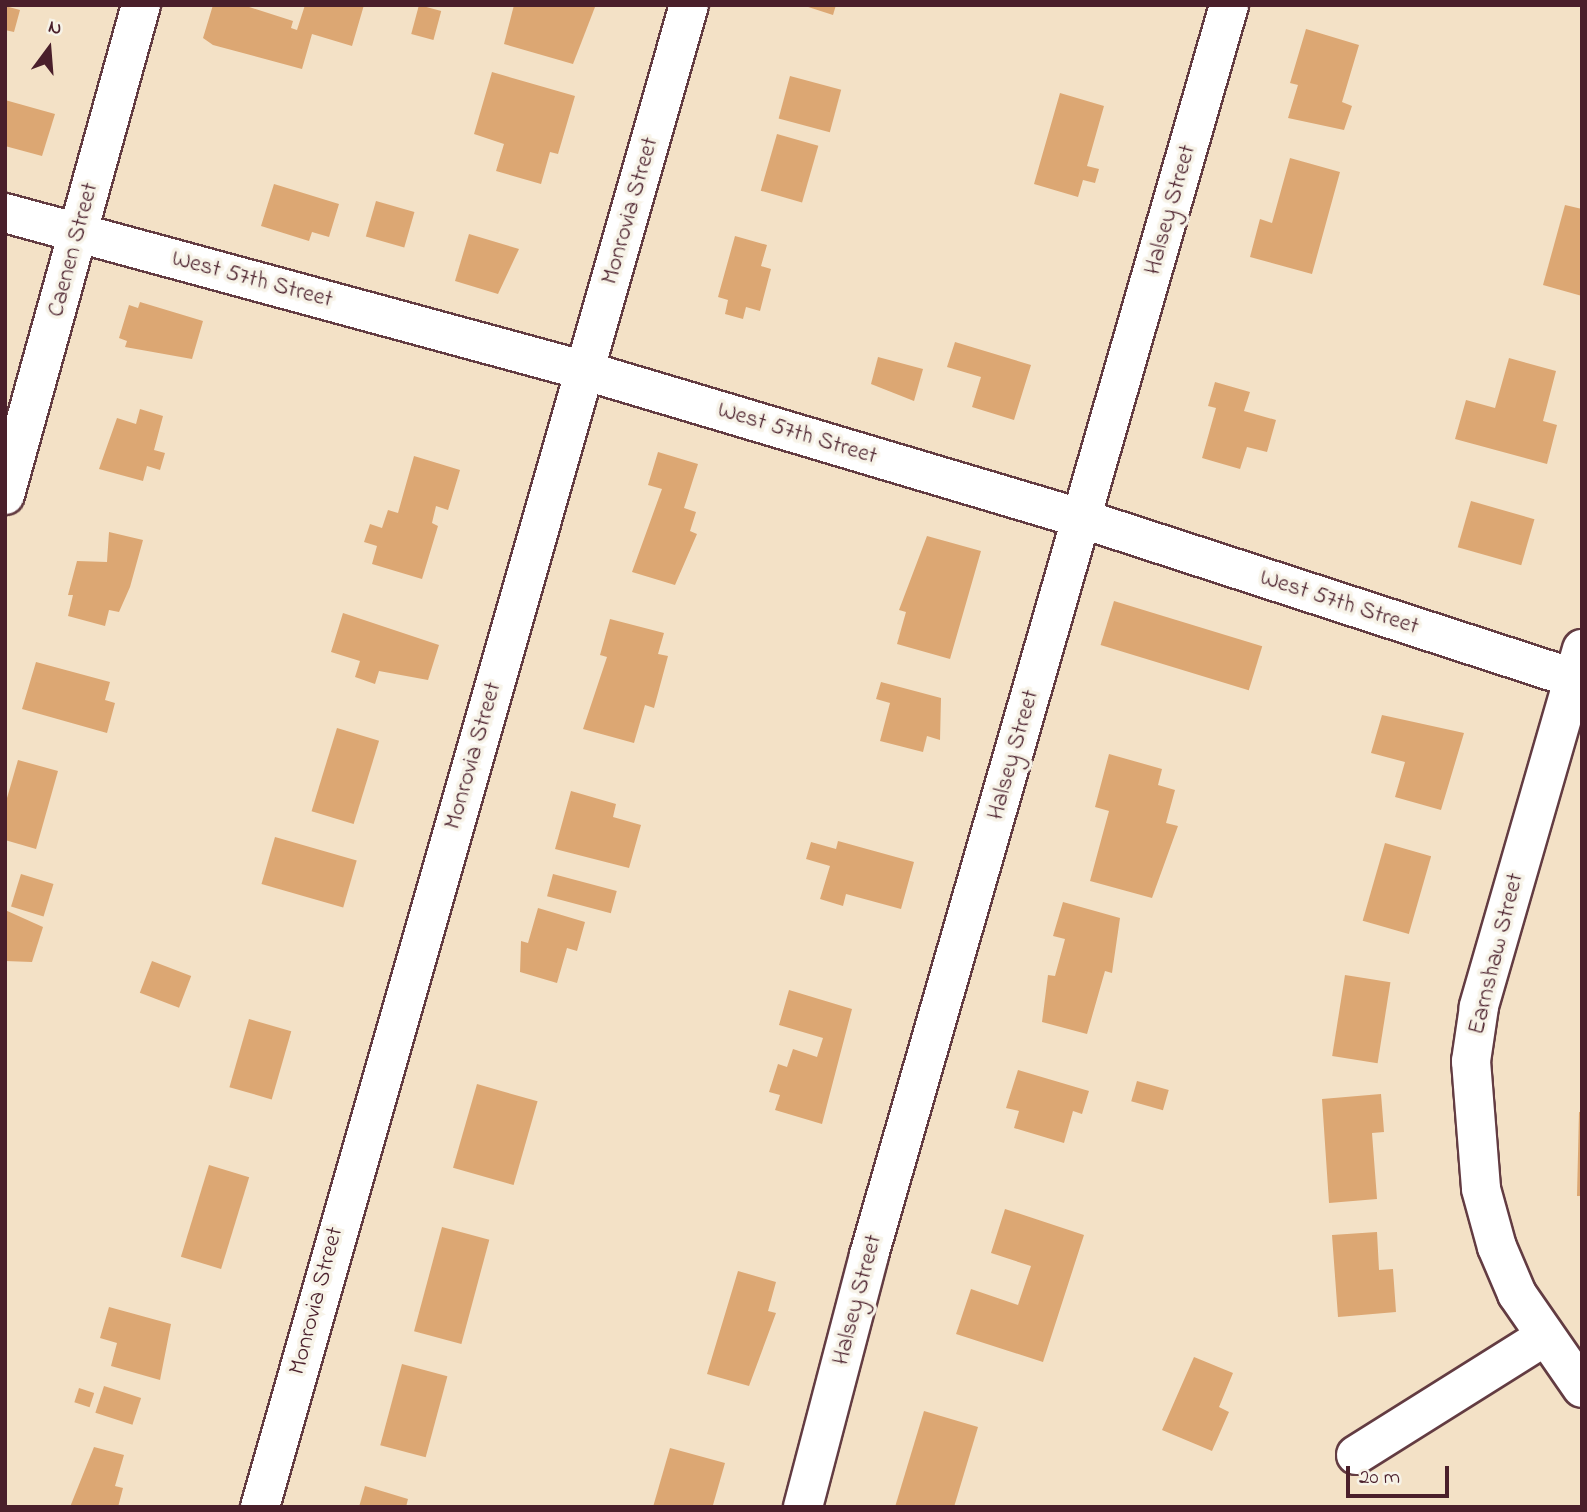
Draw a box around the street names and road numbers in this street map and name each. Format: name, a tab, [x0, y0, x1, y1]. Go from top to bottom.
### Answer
street label: Monrovia Street	[596, 134, 666, 288]
street label: Halsey Street	[1139, 142, 1203, 278]
street label: Caenen Street	[42, 180, 106, 320]
street label: West 57th Street	[168, 245, 336, 315]
street label: West 57th Street	[714, 396, 880, 472]
street label: West 57th Street	[1256, 564, 1422, 642]
street label: Monrovia Street	[439, 679, 509, 833]
street label: Halsey Street	[982, 687, 1046, 823]
street label: Earnshaw Street	[1463, 870, 1531, 1038]
street label: Monrovia Street	[283, 1224, 351, 1378]
street label: Halsey Street	[827, 1232, 889, 1368]

